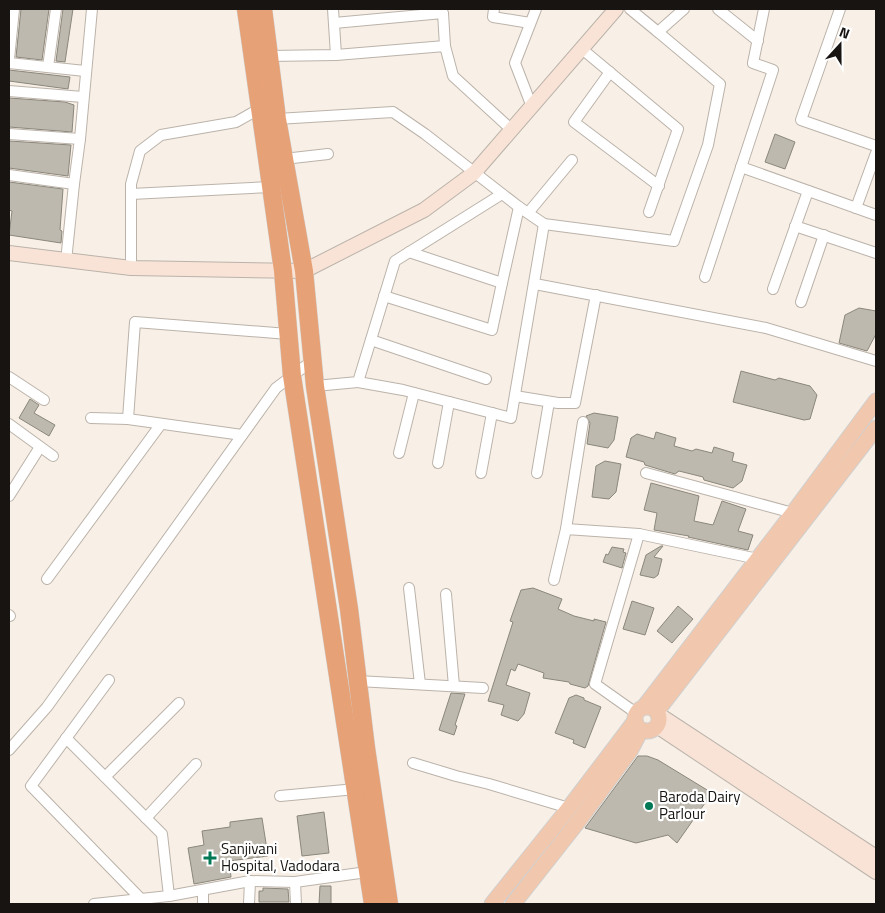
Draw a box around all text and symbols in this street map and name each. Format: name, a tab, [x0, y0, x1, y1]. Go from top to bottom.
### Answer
north arrow	[815, 20, 865, 70]
text: N	[837, 21, 853, 44]
place label: Baroda Dairy Parlour	[659, 785, 740, 825]
marker: Baroda Dairy Parlour	[643, 800, 655, 812]
place label: Sanjivani Hospital, Vadodara	[221, 837, 340, 877]
marker: Sanjivani Hospital, Vadodara	[203, 851, 217, 865]

